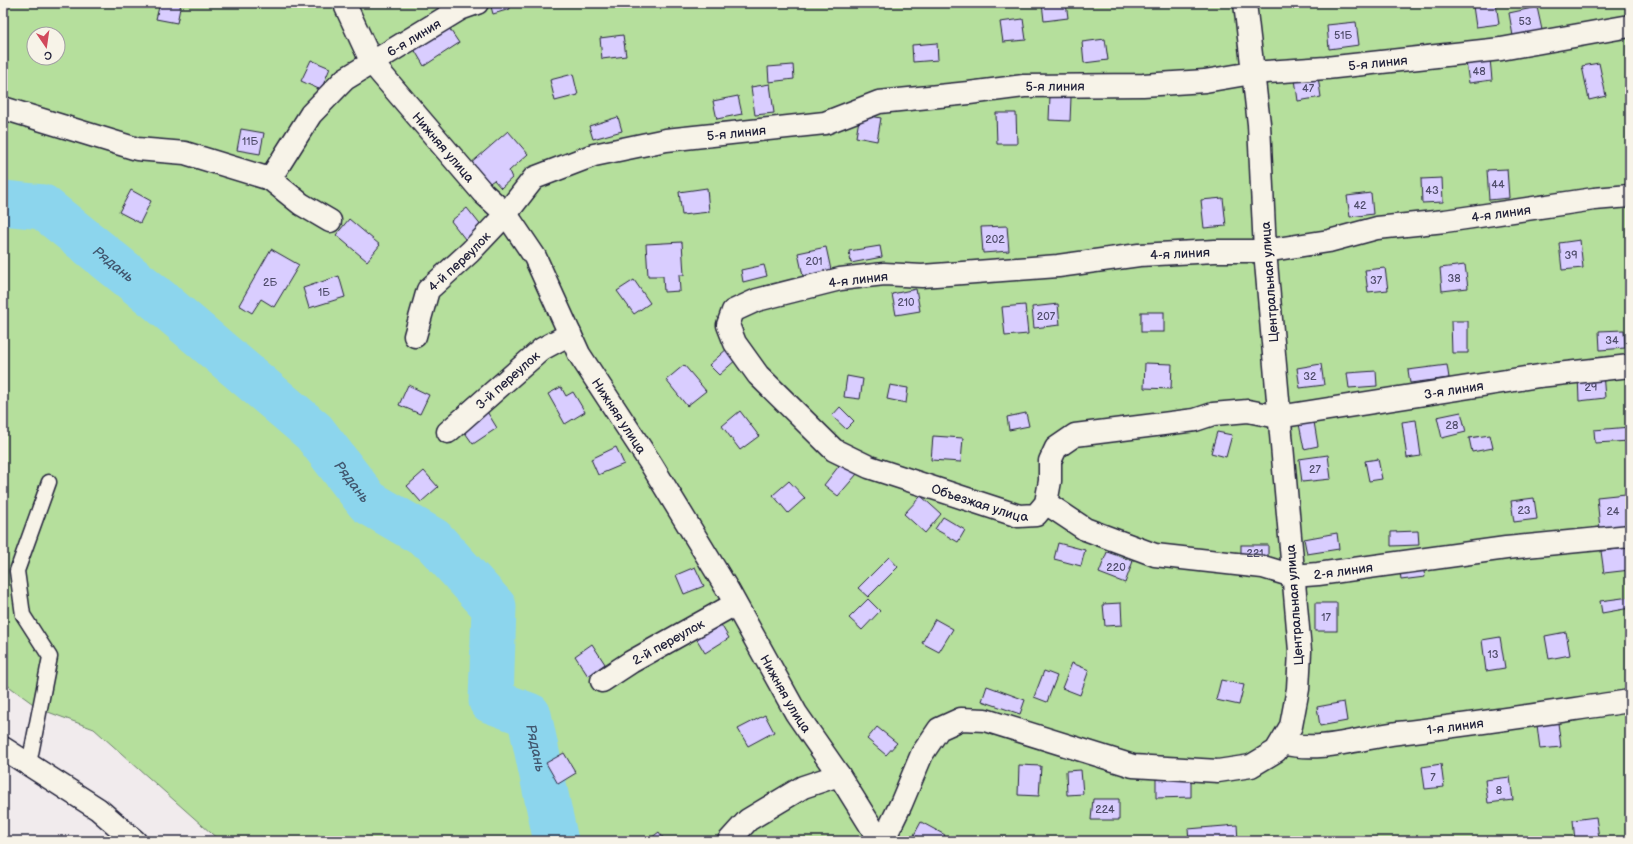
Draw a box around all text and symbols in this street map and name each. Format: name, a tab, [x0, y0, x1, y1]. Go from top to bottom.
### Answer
house number: 53	[1518, 15, 1532, 28]
street label: 6-я линия	[384, 16, 444, 60]
north arrow	[26, 26, 66, 66]
house number: 51Б	[1334, 29, 1352, 42]
text: С	[43, 48, 53, 63]
street label: 5-я линия	[1347, 52, 1408, 75]
house number: 48	[1472, 65, 1486, 78]
street label: 5-я линия	[1025, 78, 1085, 95]
house number: 47	[1302, 82, 1315, 95]
street label: Нижняя улица	[408, 109, 477, 186]
street label: 5-я линия	[706, 122, 767, 145]
house number: 11Б	[242, 135, 258, 148]
house number: 44	[1491, 178, 1505, 191]
house number: 43	[1425, 184, 1439, 197]
house number: 42	[1353, 199, 1367, 212]
street label: 4-я линия	[1470, 202, 1532, 226]
street label: Центральная улица	[1258, 221, 1282, 343]
street label: 4-й переулок	[425, 229, 494, 295]
house number: 202	[985, 233, 1005, 246]
water label: Рядань	[89, 243, 138, 286]
street label: 4-я линия	[1150, 244, 1210, 264]
house number: 39	[1564, 249, 1578, 262]
house number: 201	[805, 255, 823, 268]
street label: 4-я линия	[827, 268, 889, 292]
house number: 38	[1447, 272, 1461, 285]
house number: 37	[1370, 274, 1383, 287]
house number: 2Б	[263, 276, 277, 289]
house number: 1Б	[318, 286, 330, 299]
house number: 210	[897, 296, 915, 309]
house number: 207	[1037, 310, 1056, 323]
house number: 34	[1605, 334, 1619, 347]
street label: 3-й переулок	[473, 348, 543, 413]
house number: 32	[1303, 370, 1317, 383]
street label: Нижняя улица	[588, 375, 649, 457]
street label: 3-я линия	[1423, 378, 1485, 403]
house number: 29	[1585, 381, 1597, 394]
house number: 28	[1446, 419, 1458, 432]
water label: Рядань	[330, 458, 373, 506]
house number: 27	[1309, 463, 1322, 476]
street label: Объезжая улица	[929, 481, 1029, 525]
house number: 23	[1517, 504, 1531, 517]
house number: 24	[1606, 505, 1620, 518]
street label: Центральная улица	[1283, 544, 1307, 666]
house number: 221	[1246, 547, 1264, 560]
street label: 2-я линия	[1313, 560, 1374, 583]
house number: 220	[1106, 561, 1126, 574]
house number: 17	[1321, 611, 1331, 624]
street label: 2-й переулок	[630, 616, 707, 669]
house number: 13	[1487, 648, 1499, 661]
street label: Нижняя улица	[756, 652, 814, 736]
street label: 1-я линия	[1426, 715, 1485, 738]
water label: Рядань	[522, 723, 549, 774]
house number: 7	[1430, 771, 1436, 784]
house number: 8	[1496, 784, 1502, 797]
house number: 224	[1095, 803, 1115, 816]

